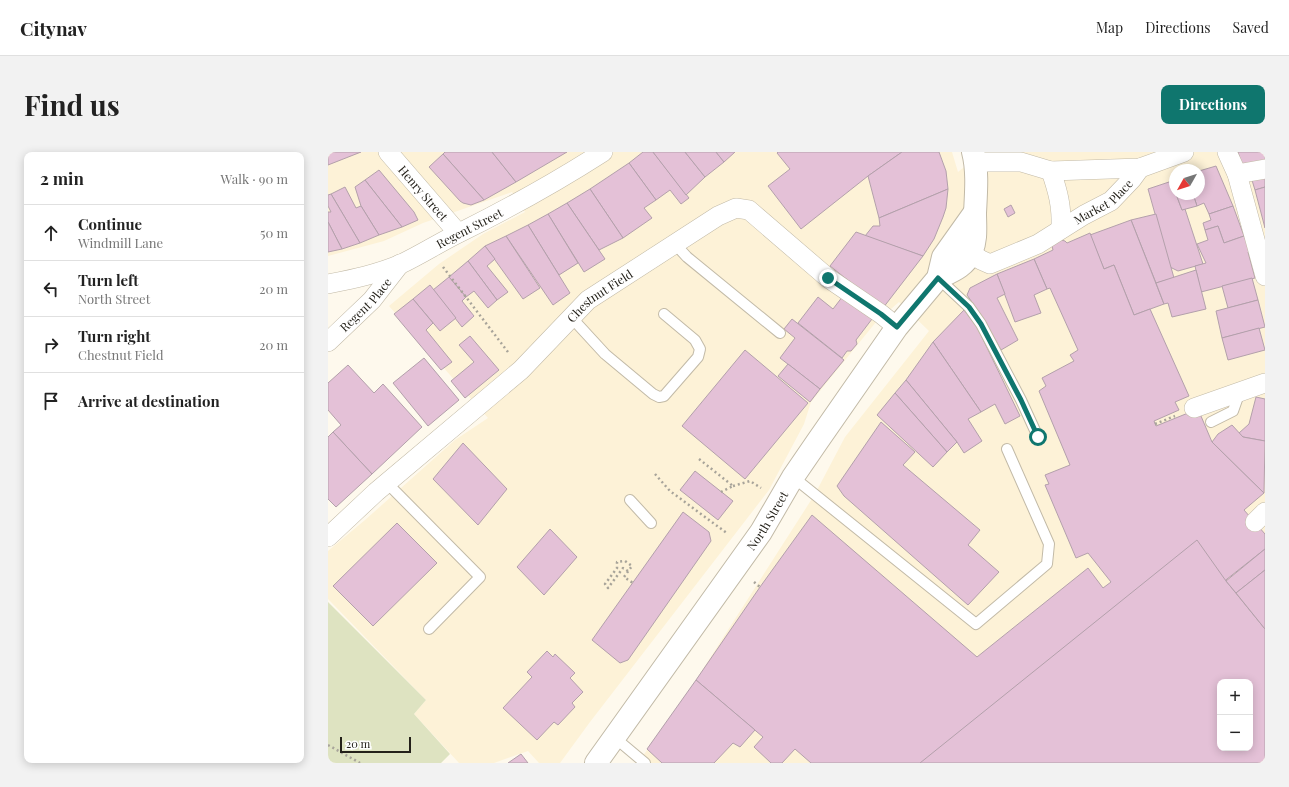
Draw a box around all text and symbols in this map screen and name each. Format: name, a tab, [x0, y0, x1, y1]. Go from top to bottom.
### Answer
text: Citynav	[20, 15, 87, 41]
text: Map	[1096, 18, 1123, 37]
text: Directions	[1145, 18, 1211, 37]
text: Saved	[1233, 18, 1269, 37]
button: Directions	[1161, 85, 1265, 124]
text: Find us	[24, 86, 120, 123]
street label: Henry Street	[395, 162, 452, 225]
north arrow	[1169, 164, 1205, 200]
text: 2 min	[40, 167, 84, 189]
text: Walk · 90 m	[221, 170, 288, 187]
street label: Market Place	[1070, 175, 1136, 228]
street label: Regent Street	[433, 204, 506, 252]
text: Continue	[78, 214, 142, 234]
icon: ahead	[40, 222, 62, 244]
text: 50 m	[260, 224, 288, 241]
text: Windmill Lane	[78, 234, 163, 251]
street label: Chestnut Field	[563, 265, 635, 326]
route end	[819, 269, 837, 287]
text: Turn left	[78, 270, 139, 290]
street label: Regent Place	[336, 274, 395, 335]
icon: left	[40, 278, 62, 300]
text: 20 m	[259, 280, 288, 297]
text: North Street	[78, 290, 150, 307]
text: Turn right	[78, 326, 151, 346]
icon: right	[40, 334, 62, 356]
text: 20 m	[259, 336, 288, 353]
text: Chestnut Field	[78, 346, 163, 363]
icon: arrive	[40, 390, 62, 412]
text: Arrive at destination	[78, 391, 220, 411]
route start	[1029, 428, 1047, 446]
street label: North Street	[743, 487, 792, 553]
map controls	[1217, 679, 1253, 751]
button: +	[1217, 679, 1253, 715]
button: −	[1217, 715, 1253, 751]
scale bar	[340, 735, 411, 754]
text: 20 m	[346, 736, 370, 751]

